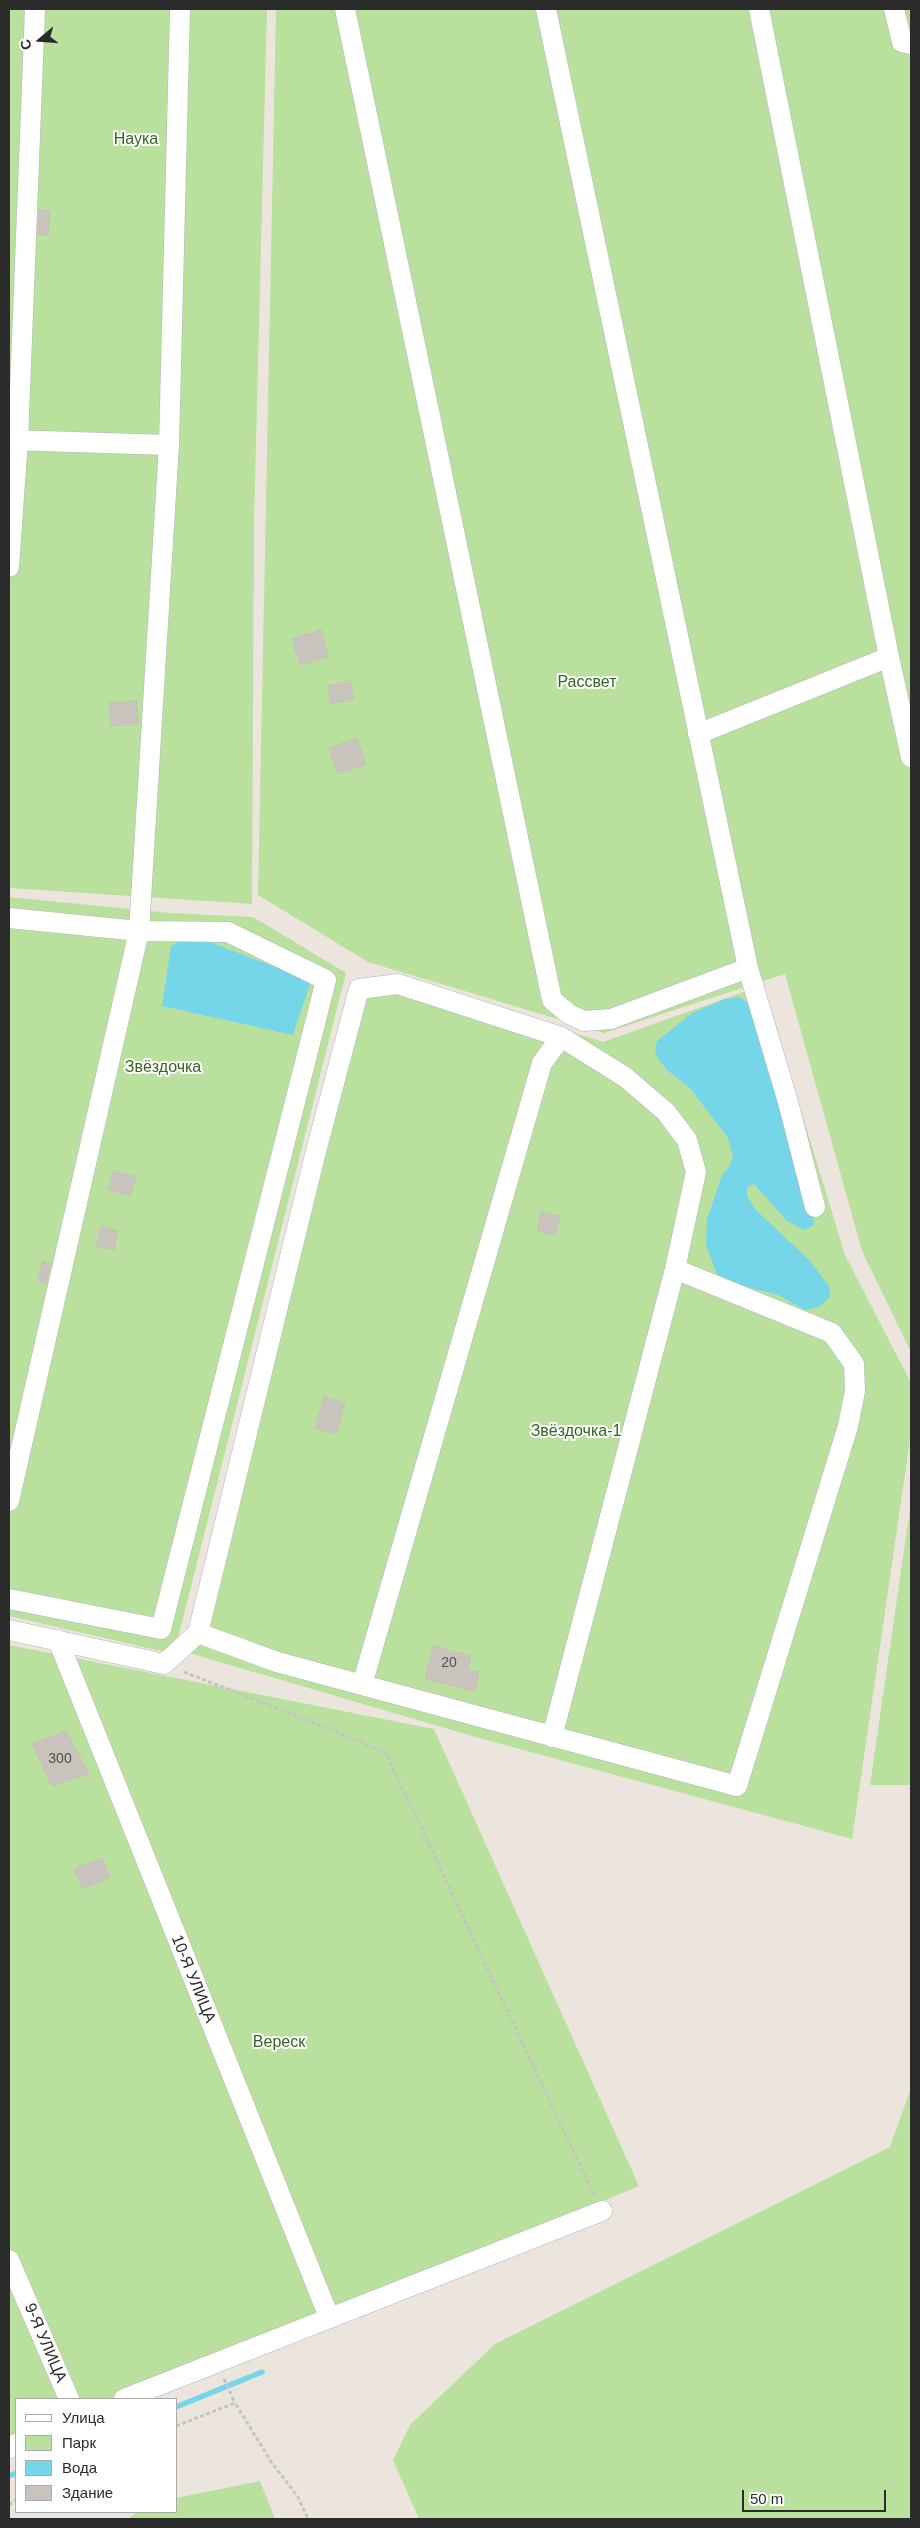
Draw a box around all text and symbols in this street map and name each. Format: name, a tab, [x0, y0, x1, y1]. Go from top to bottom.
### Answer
north arrow	[15, 15, 65, 65]
text: С	[17, 37, 35, 52]
park label: Наука	[114, 130, 158, 150]
park label: Рассвет	[557, 673, 617, 693]
park label: Звёздочка	[125, 1058, 201, 1078]
park label: Звёздочка-1	[531, 1422, 621, 1442]
house number: 20	[441, 1655, 457, 1671]
house number: 300	[48, 1751, 72, 1767]
street label: 10-Я УЛИЦА	[167, 1932, 219, 2026]
park label: Вереск	[253, 2033, 305, 2053]
street label: 9-Я УЛИЦА	[20, 2300, 70, 2386]
legend	[15, 2398, 178, 2513]
text: Улица	[62, 2409, 105, 2426]
text: Парк	[62, 2434, 96, 2451]
text: Вода	[62, 2459, 97, 2476]
scale bar	[745, 2480, 889, 2512]
text: Здание	[62, 2484, 113, 2501]
text: 50 m	[750, 2490, 783, 2507]

